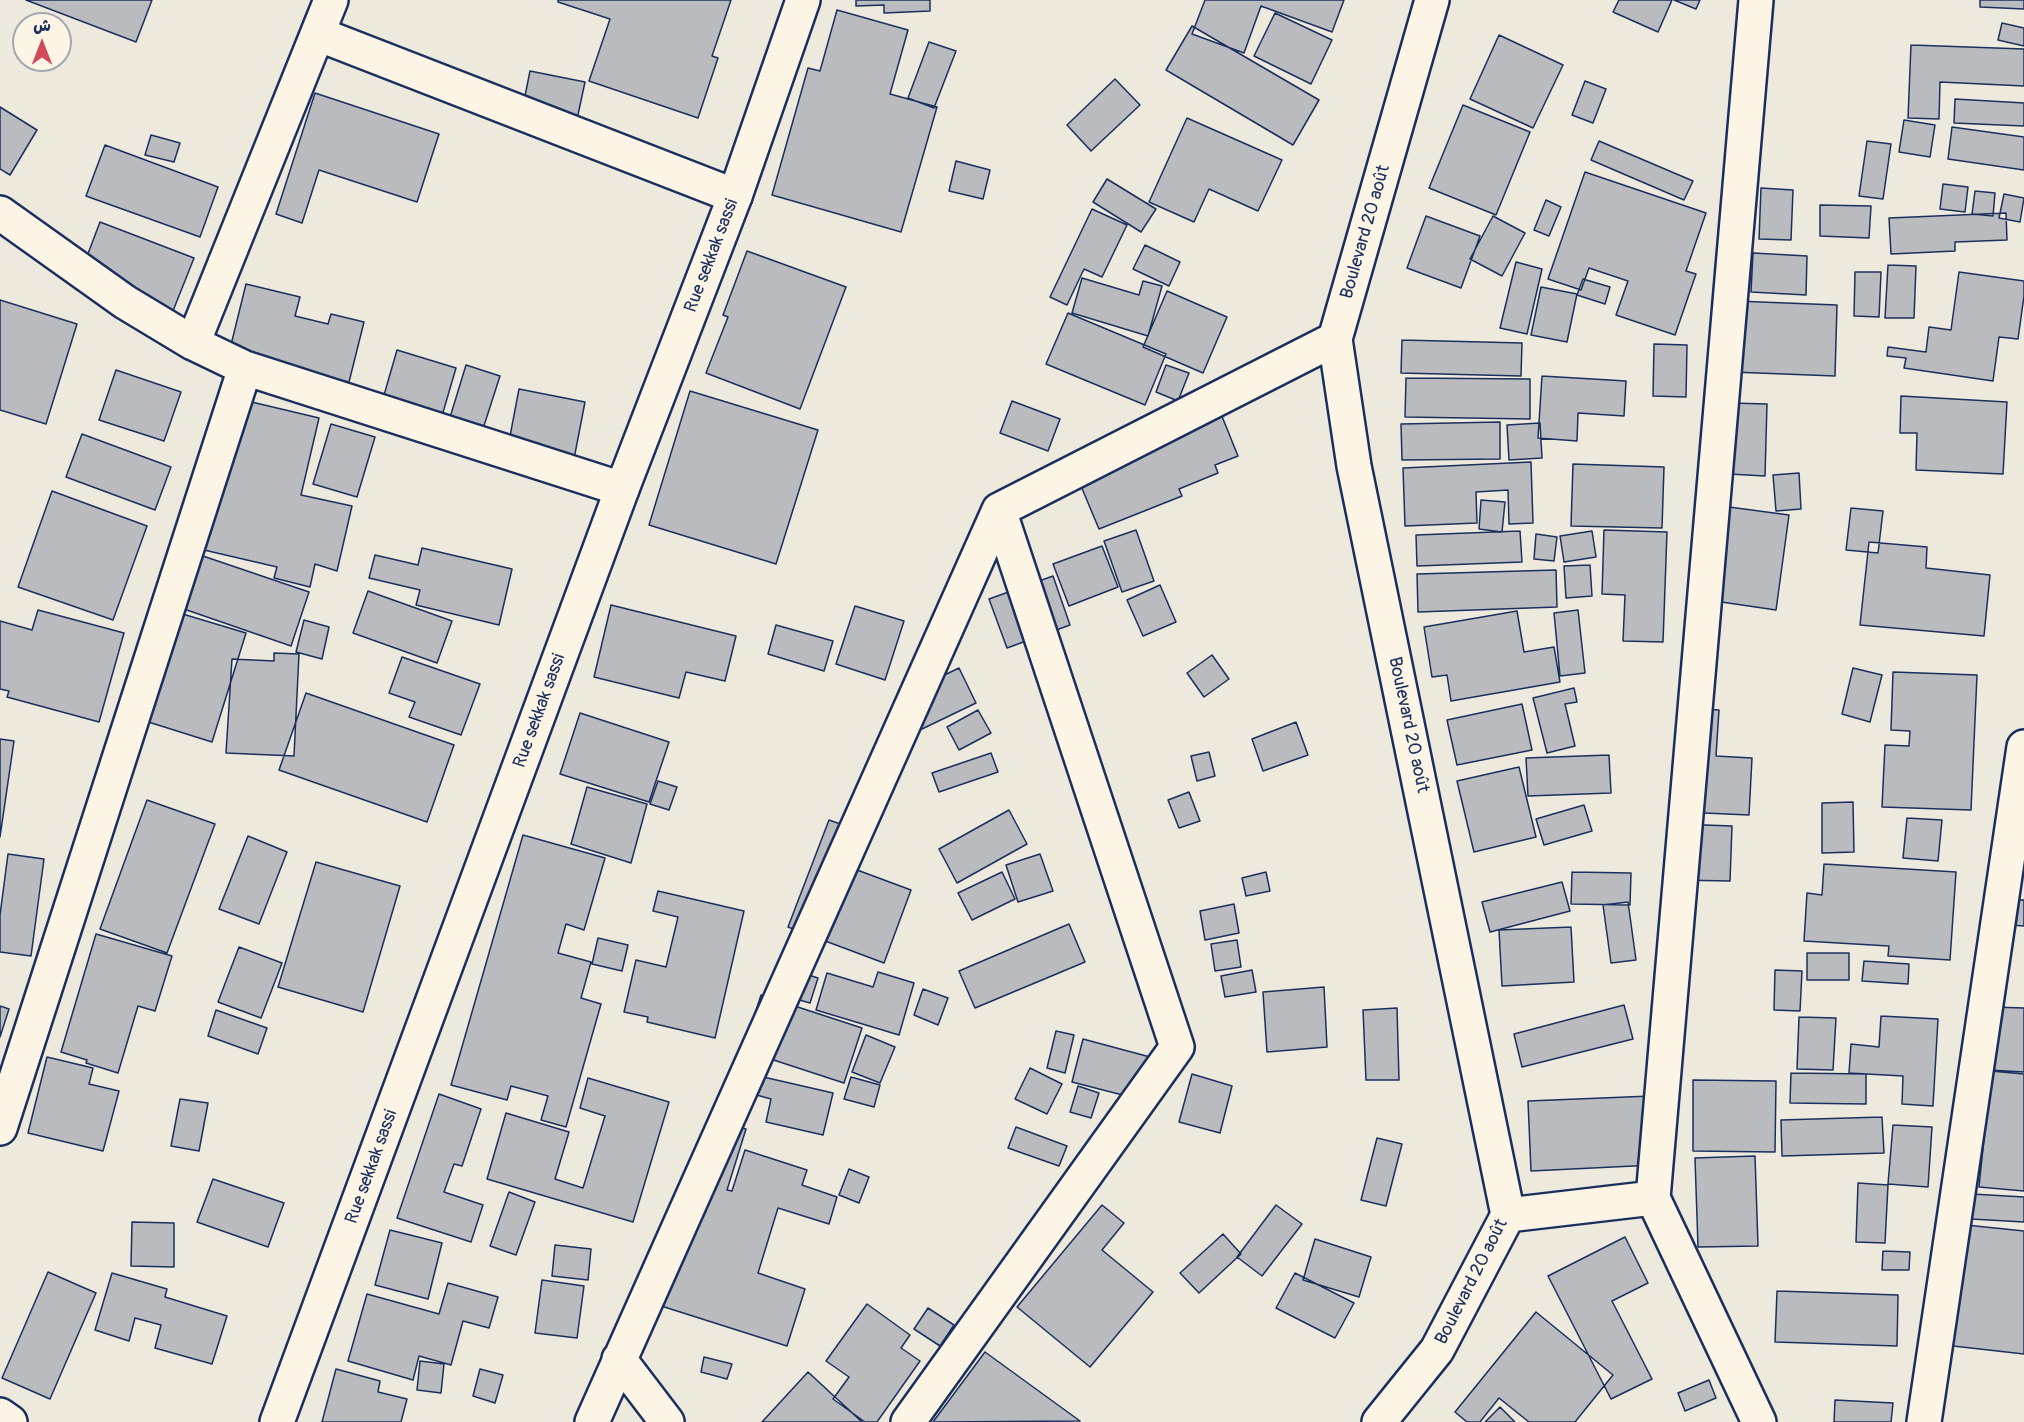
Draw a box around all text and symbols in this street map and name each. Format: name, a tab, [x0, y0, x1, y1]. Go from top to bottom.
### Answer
north arrow	[12, 12, 72, 72]
text: ش	[33, 16, 51, 36]
street label: Boulevard 20 août	[1337, 163, 1395, 301]
street label: Rue sekkak sassi	[680, 196, 744, 316]
street label: Rue sekkak sassi	[509, 651, 571, 771]
street label: Boulevard 20 août	[1383, 655, 1433, 795]
street label: Rue sekkak sassi	[341, 1107, 403, 1227]
street label: Boulevard 20 août	[1431, 1216, 1513, 1348]

